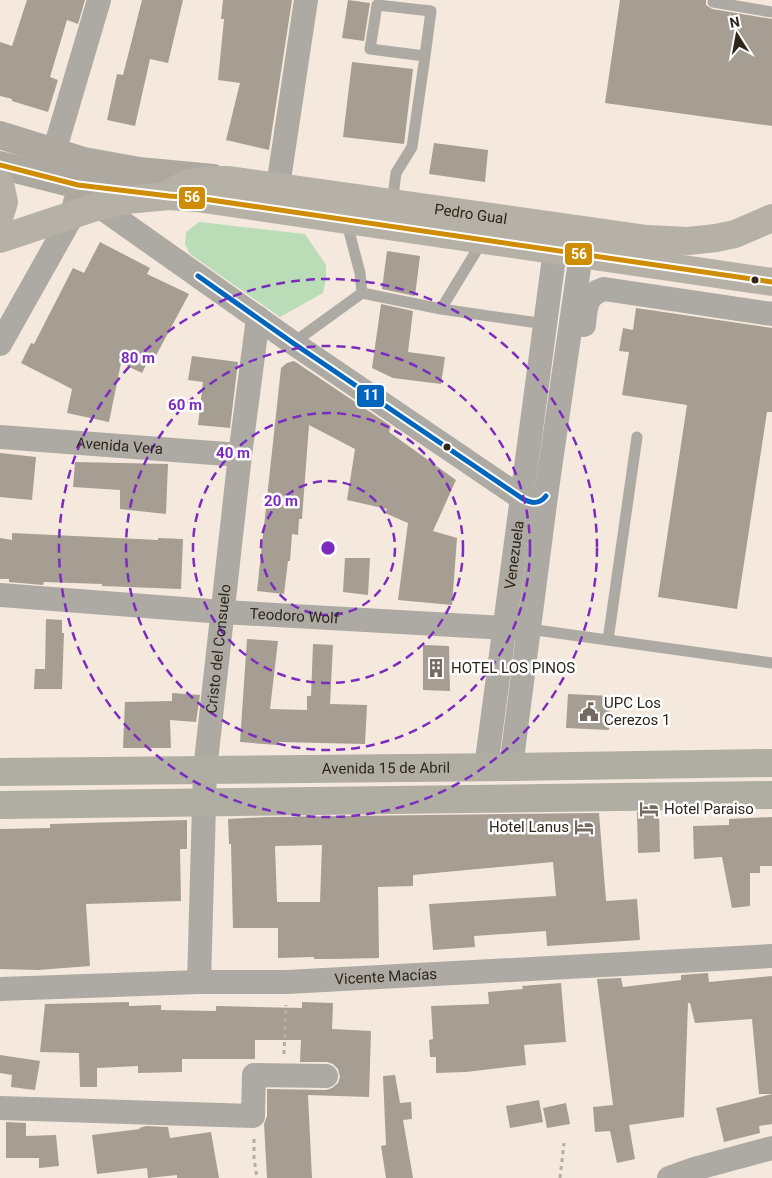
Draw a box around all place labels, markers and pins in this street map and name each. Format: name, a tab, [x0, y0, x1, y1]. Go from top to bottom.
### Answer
unlabelled marker	[750, 275, 760, 285]
unlabelled marker	[442, 442, 452, 452]
centre of rings	[319, 539, 337, 557]
building icon: HOTEL LOS PINOS	[425, 657, 447, 679]
place label: HOTEL LOS PINOS	[451, 659, 575, 677]
place label: UPC Los Cerezos 1	[604, 694, 670, 729]
public building icon: UPC Los Cerezos 1	[578, 701, 600, 723]
hotel icon: Hotel Paraiso	[638, 798, 660, 820]
place label: Hotel Paraiso	[664, 800, 754, 818]
hotel icon: Hotel Lanus	[573, 816, 595, 838]
place label: Hotel Lanus	[489, 818, 569, 836]

